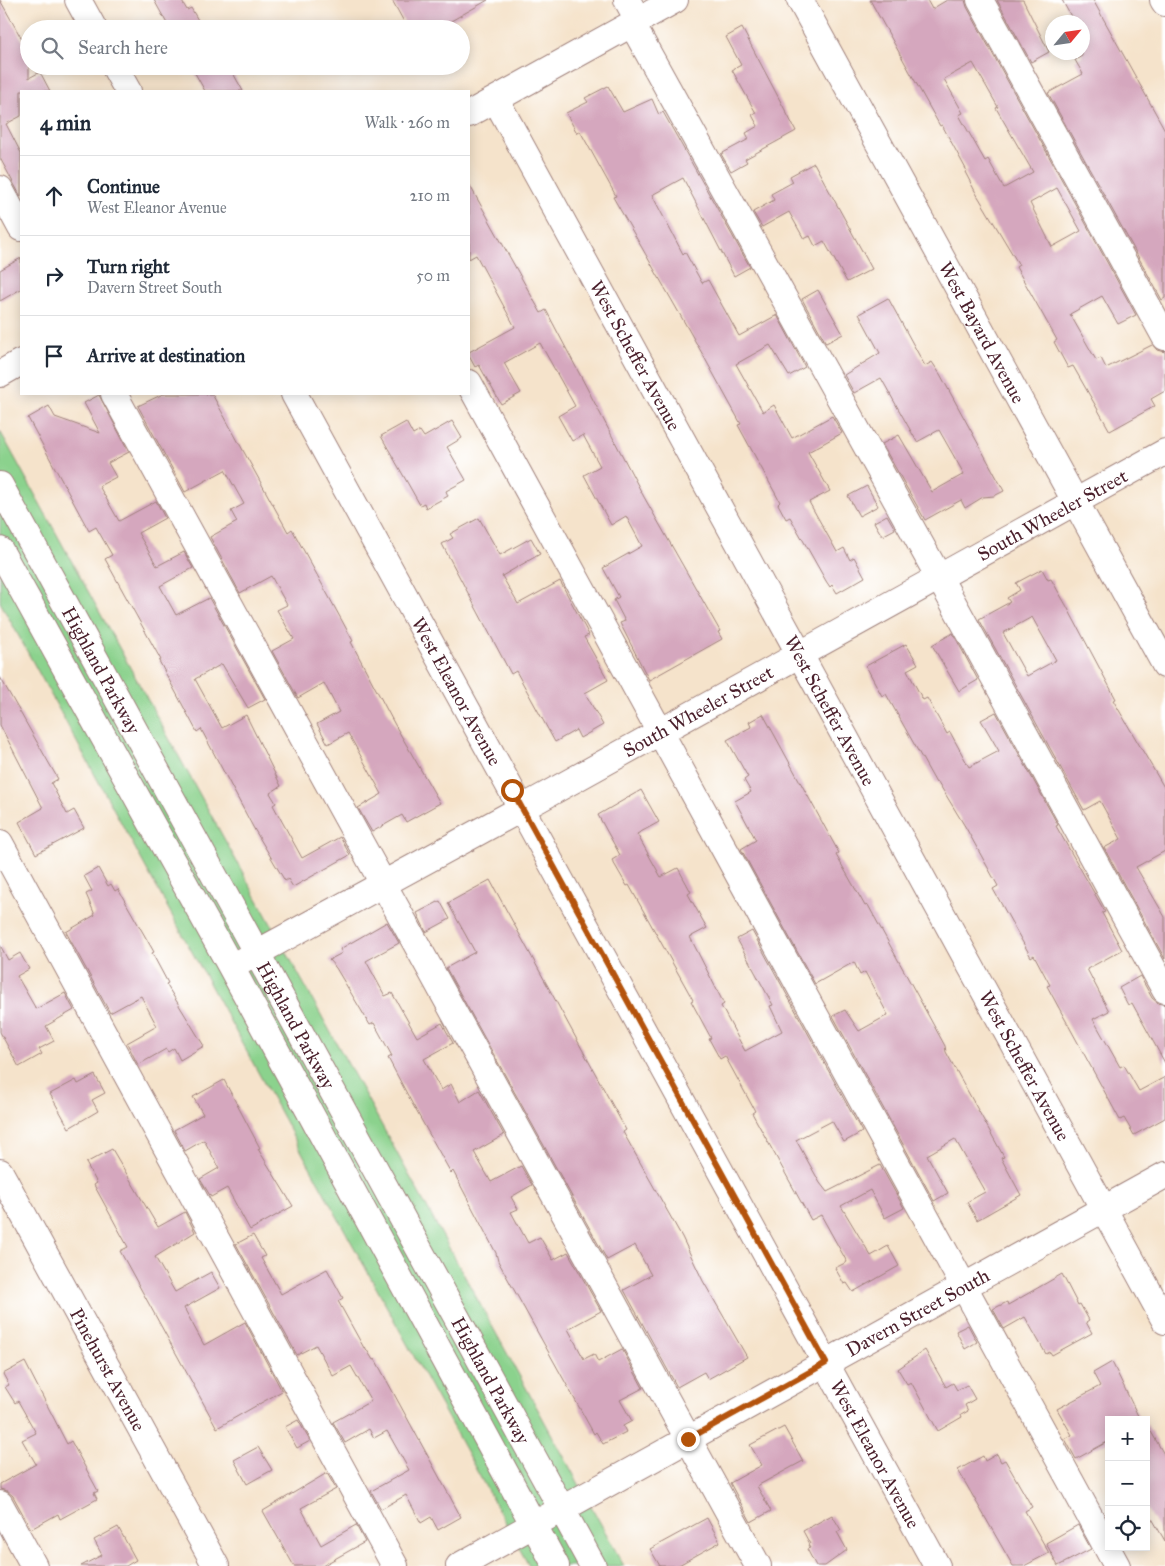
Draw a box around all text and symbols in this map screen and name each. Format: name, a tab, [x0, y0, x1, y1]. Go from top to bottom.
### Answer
north arrow	[1045, 15, 1090, 60]
search box	[20, 20, 470, 75]
icon: search	[38, 34, 66, 62]
text: Search here	[78, 36, 168, 59]
text: 4 min	[40, 110, 91, 136]
text: Walk · 260 m	[364, 113, 450, 132]
text: Continue	[87, 175, 160, 198]
icon: ahead	[40, 182, 68, 210]
text: 210 m	[410, 186, 450, 205]
text: West Eleanor Avenue	[87, 198, 227, 217]
text: Turn right	[87, 255, 170, 278]
street label: West Bayard Avenue	[934, 257, 1030, 407]
icon: right	[40, 262, 68, 290]
text: 50 m	[416, 266, 450, 285]
street label: West Scheffer Avenue	[585, 276, 686, 434]
text: Davern Street South	[87, 278, 222, 297]
icon: arrive	[40, 342, 68, 370]
text: Arrive at destination	[87, 344, 245, 367]
street label: South Wheeler Street	[973, 464, 1131, 565]
street label: Highland Parkway	[57, 602, 146, 739]
street label: West Eleanor Avenue	[407, 613, 507, 770]
street label: West Scheffer Avenue	[780, 631, 881, 790]
street label: South Wheeler Street	[619, 660, 777, 762]
route start	[501, 779, 524, 802]
street label: Highland Parkway	[252, 957, 341, 1094]
street label: West Scheffer Avenue	[975, 986, 1076, 1145]
street label: Davern Street South	[842, 1263, 994, 1361]
street label: Pinehurst Avenue	[65, 1304, 151, 1435]
street label: Highland Parkway	[447, 1313, 536, 1449]
street label: West Eleanor Avenue	[826, 1376, 926, 1532]
map controls	[1105, 1416, 1150, 1551]
button: +	[1105, 1416, 1150, 1461]
route end	[677, 1428, 700, 1451]
button: −	[1105, 1461, 1150, 1506]
button: locate	[1105, 1506, 1150, 1551]

